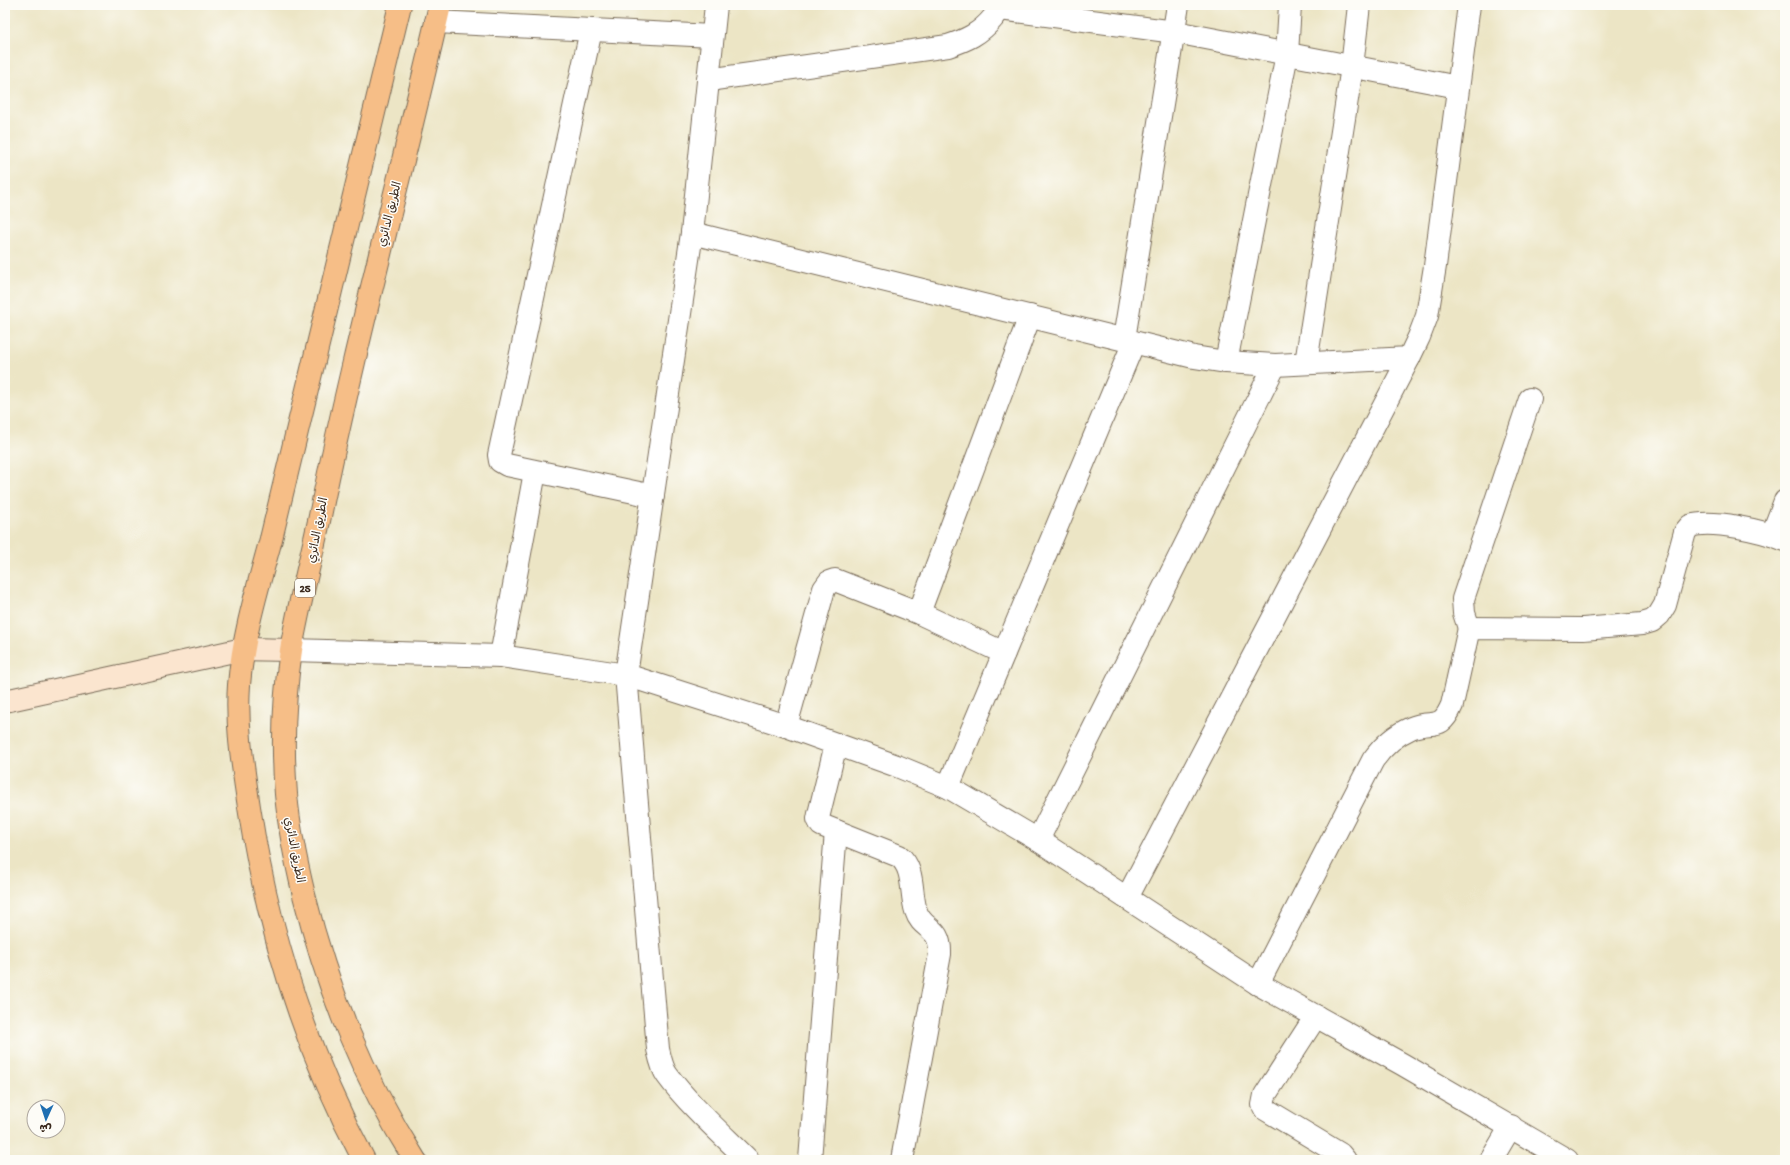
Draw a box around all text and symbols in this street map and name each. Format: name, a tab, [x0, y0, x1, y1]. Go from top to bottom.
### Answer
street label: الطريق الدائري	[376, 180, 406, 249]
street label: الطريق الدائري	[306, 496, 332, 564]
road number: 25	[295, 579, 315, 597]
street label: الطريق الدائري	[280, 816, 306, 884]
north arrow	[26, 1099, 66, 1139]
text: ش	[39, 1121, 52, 1133]

